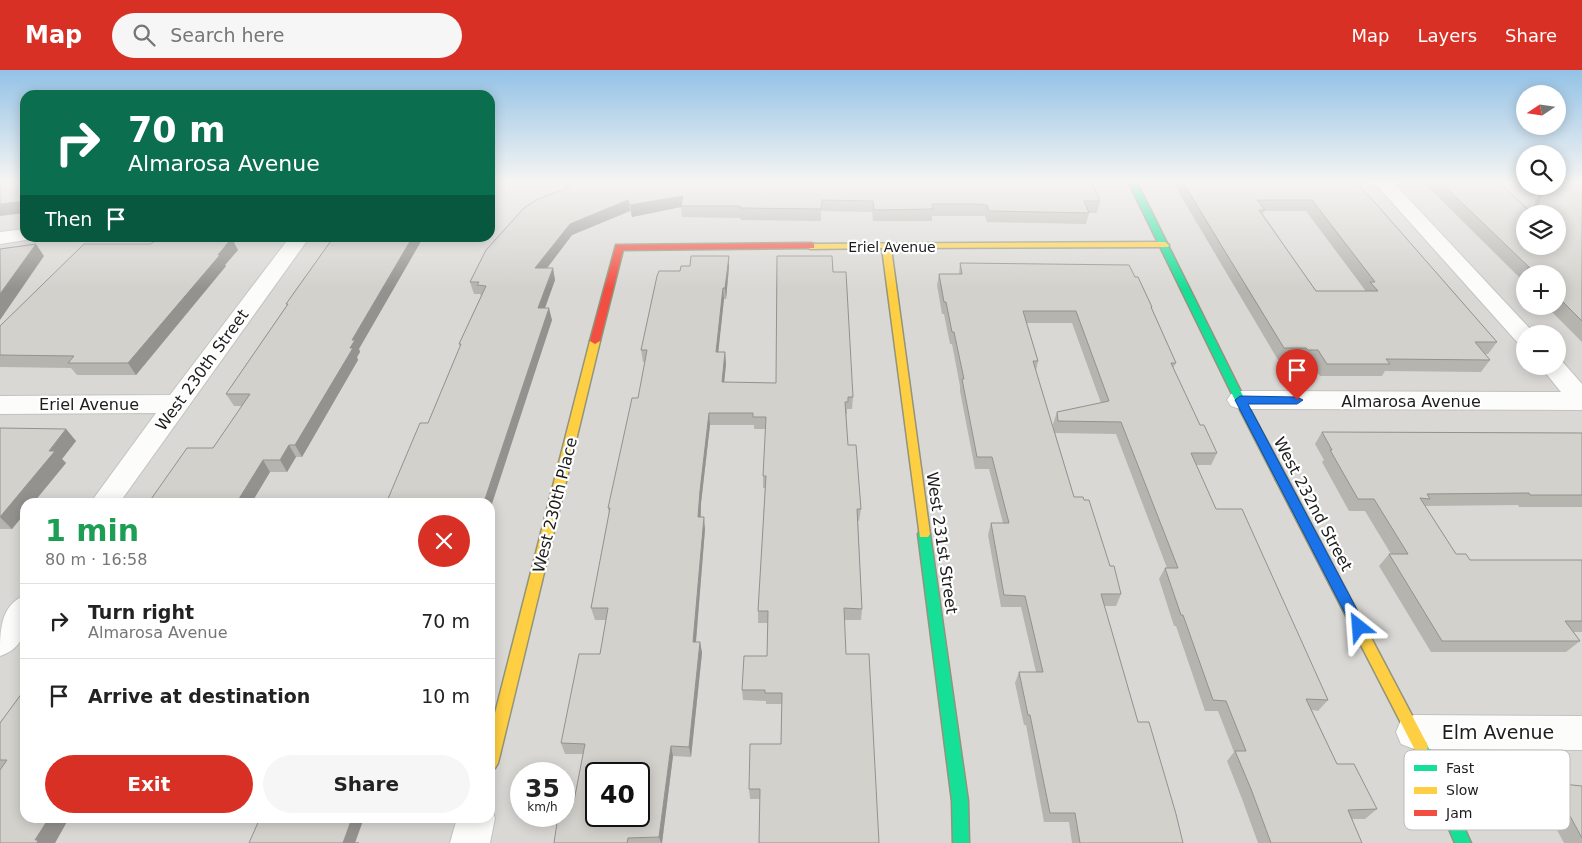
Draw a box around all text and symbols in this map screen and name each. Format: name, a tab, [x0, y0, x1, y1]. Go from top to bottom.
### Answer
search box	[112, 13, 462, 58]
text: Map	[25, 21, 82, 49]
icon: search	[130, 21, 158, 49]
text: Search here	[170, 24, 284, 46]
text: Map	[1351, 25, 1389, 46]
text: Layers	[1417, 25, 1477, 46]
text: Share	[1505, 25, 1557, 46]
north arrow	[1516, 85, 1566, 135]
map controls	[1516, 85, 1566, 375]
icon: right	[45, 110, 110, 175]
text: 70 m	[128, 110, 225, 150]
button: search	[1516, 145, 1566, 195]
text: Almarosa Avenue	[128, 151, 320, 176]
icon: arrive	[102, 205, 130, 233]
button: layers	[1516, 205, 1566, 255]
text: Then	[45, 208, 92, 230]
street label: Eriel Avenue	[848, 239, 936, 255]
button: +	[1516, 265, 1566, 315]
street label: West 230th Street	[152, 306, 252, 434]
button: −	[1516, 325, 1566, 375]
pin	[1276, 349, 1318, 400]
icon: arrive	[1283, 356, 1311, 384]
street label: Almarosa Avenue	[1341, 392, 1481, 411]
street label: Eriel Avenue	[39, 395, 139, 414]
street label: West 232nd Street	[1270, 434, 1356, 574]
street label: West 230th Place	[529, 435, 581, 575]
street label: West 231st Street	[923, 471, 961, 615]
text: 1 min	[45, 513, 139, 548]
button: close	[418, 515, 470, 567]
text: 80 m · 16:58	[45, 550, 147, 569]
position arrow	[1332, 600, 1384, 652]
text: Turn right	[88, 601, 194, 623]
icon: right	[45, 607, 73, 635]
text: 70 m	[421, 610, 470, 632]
text: Almarosa Avenue	[88, 623, 227, 642]
icon: arrive	[45, 682, 73, 710]
text: Arrive at destination	[88, 685, 310, 707]
text: 10 m	[421, 685, 470, 707]
street label: Elm Avenue	[1442, 721, 1554, 743]
legend	[1404, 750, 1570, 830]
button: Exit	[45, 755, 253, 813]
button: Share	[263, 755, 470, 813]
text: Fast	[1446, 760, 1475, 776]
speed limit sign: 40	[585, 762, 650, 827]
text: 35	[525, 774, 560, 803]
text: Slow	[1446, 782, 1479, 798]
text: km/h	[527, 800, 558, 814]
text: Jam	[1445, 805, 1472, 821]

